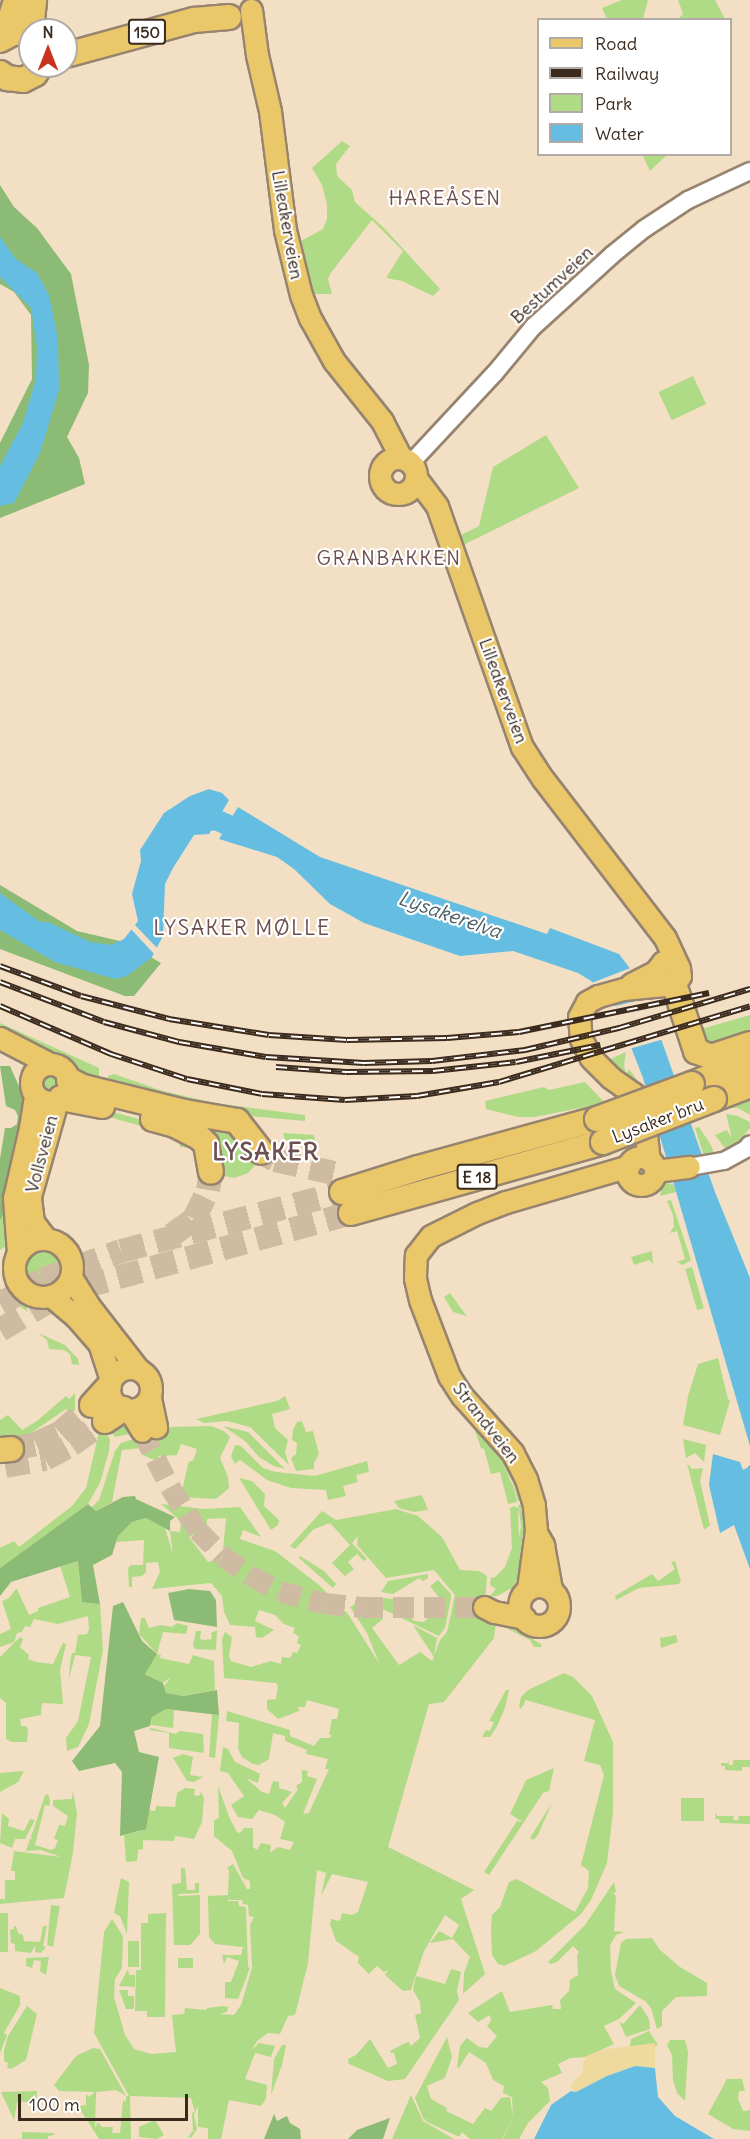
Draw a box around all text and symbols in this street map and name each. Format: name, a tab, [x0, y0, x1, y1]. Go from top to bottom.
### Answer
north arrow	[18, 18, 78, 78]
legend	[537, 18, 732, 156]
road number: 150	[128, 19, 166, 45]
text: N	[42, 22, 54, 42]
text: Road	[595, 32, 637, 55]
text: Railway	[595, 62, 659, 85]
text: Park	[595, 92, 632, 115]
text: Water	[595, 122, 644, 145]
street label: Lilleakerveien	[267, 169, 307, 281]
district label: HAREÅSEN	[388, 185, 502, 209]
street label: Bestumveien	[506, 241, 598, 329]
district label: GRANBAKKEN	[317, 545, 461, 569]
street label: Lilleakerveien	[474, 635, 532, 747]
water label: Lysakerelva	[395, 885, 505, 943]
district label: LYSAKER MØLLE	[153, 915, 331, 941]
street label: Lysaker bru	[609, 1094, 707, 1148]
street label: Vollsveien	[21, 1113, 63, 1195]
district label: LYSAKER	[212, 1138, 320, 1166]
road number: E 18	[456, 1164, 498, 1190]
street label: Strandveien	[448, 1378, 524, 1468]
scale bar	[21, 2082, 190, 2120]
text: 100 m	[29, 2093, 80, 2116]

